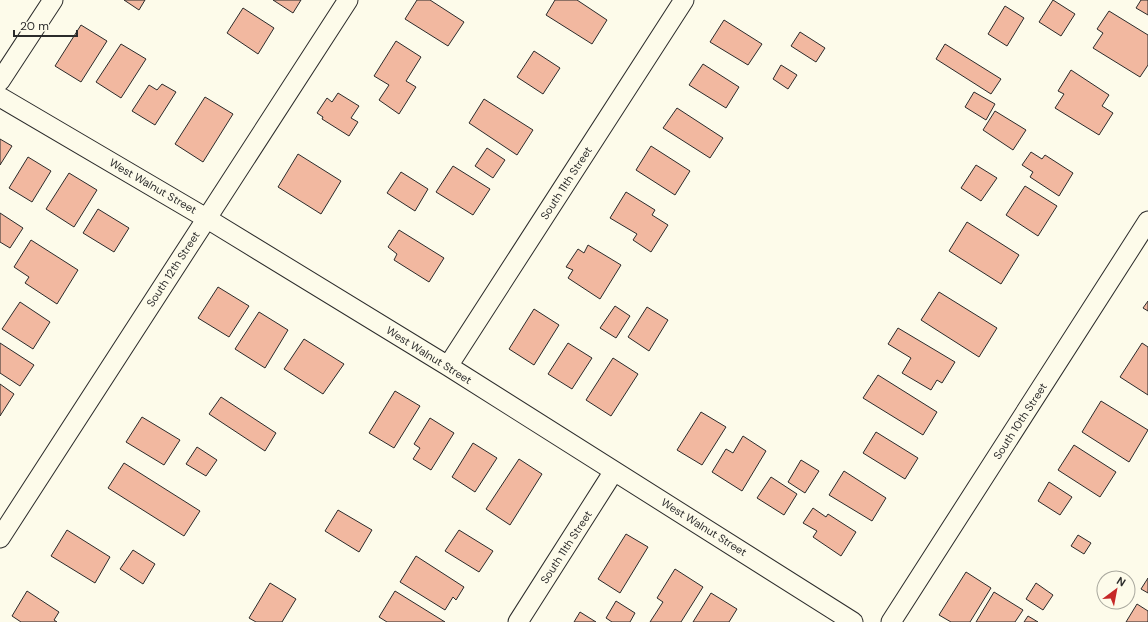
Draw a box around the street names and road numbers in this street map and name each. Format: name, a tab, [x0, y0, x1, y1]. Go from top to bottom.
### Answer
street label: South 11th Street	[537, 144, 595, 222]
street label: West Walnut Street	[107, 155, 199, 217]
street label: South 12th Street	[143, 229, 203, 309]
street label: West Walnut Street	[384, 323, 474, 387]
street label: South 10th Street	[990, 380, 1050, 462]
street label: West Walnut Street	[659, 495, 749, 559]
street label: South 11th Street	[537, 508, 595, 586]

